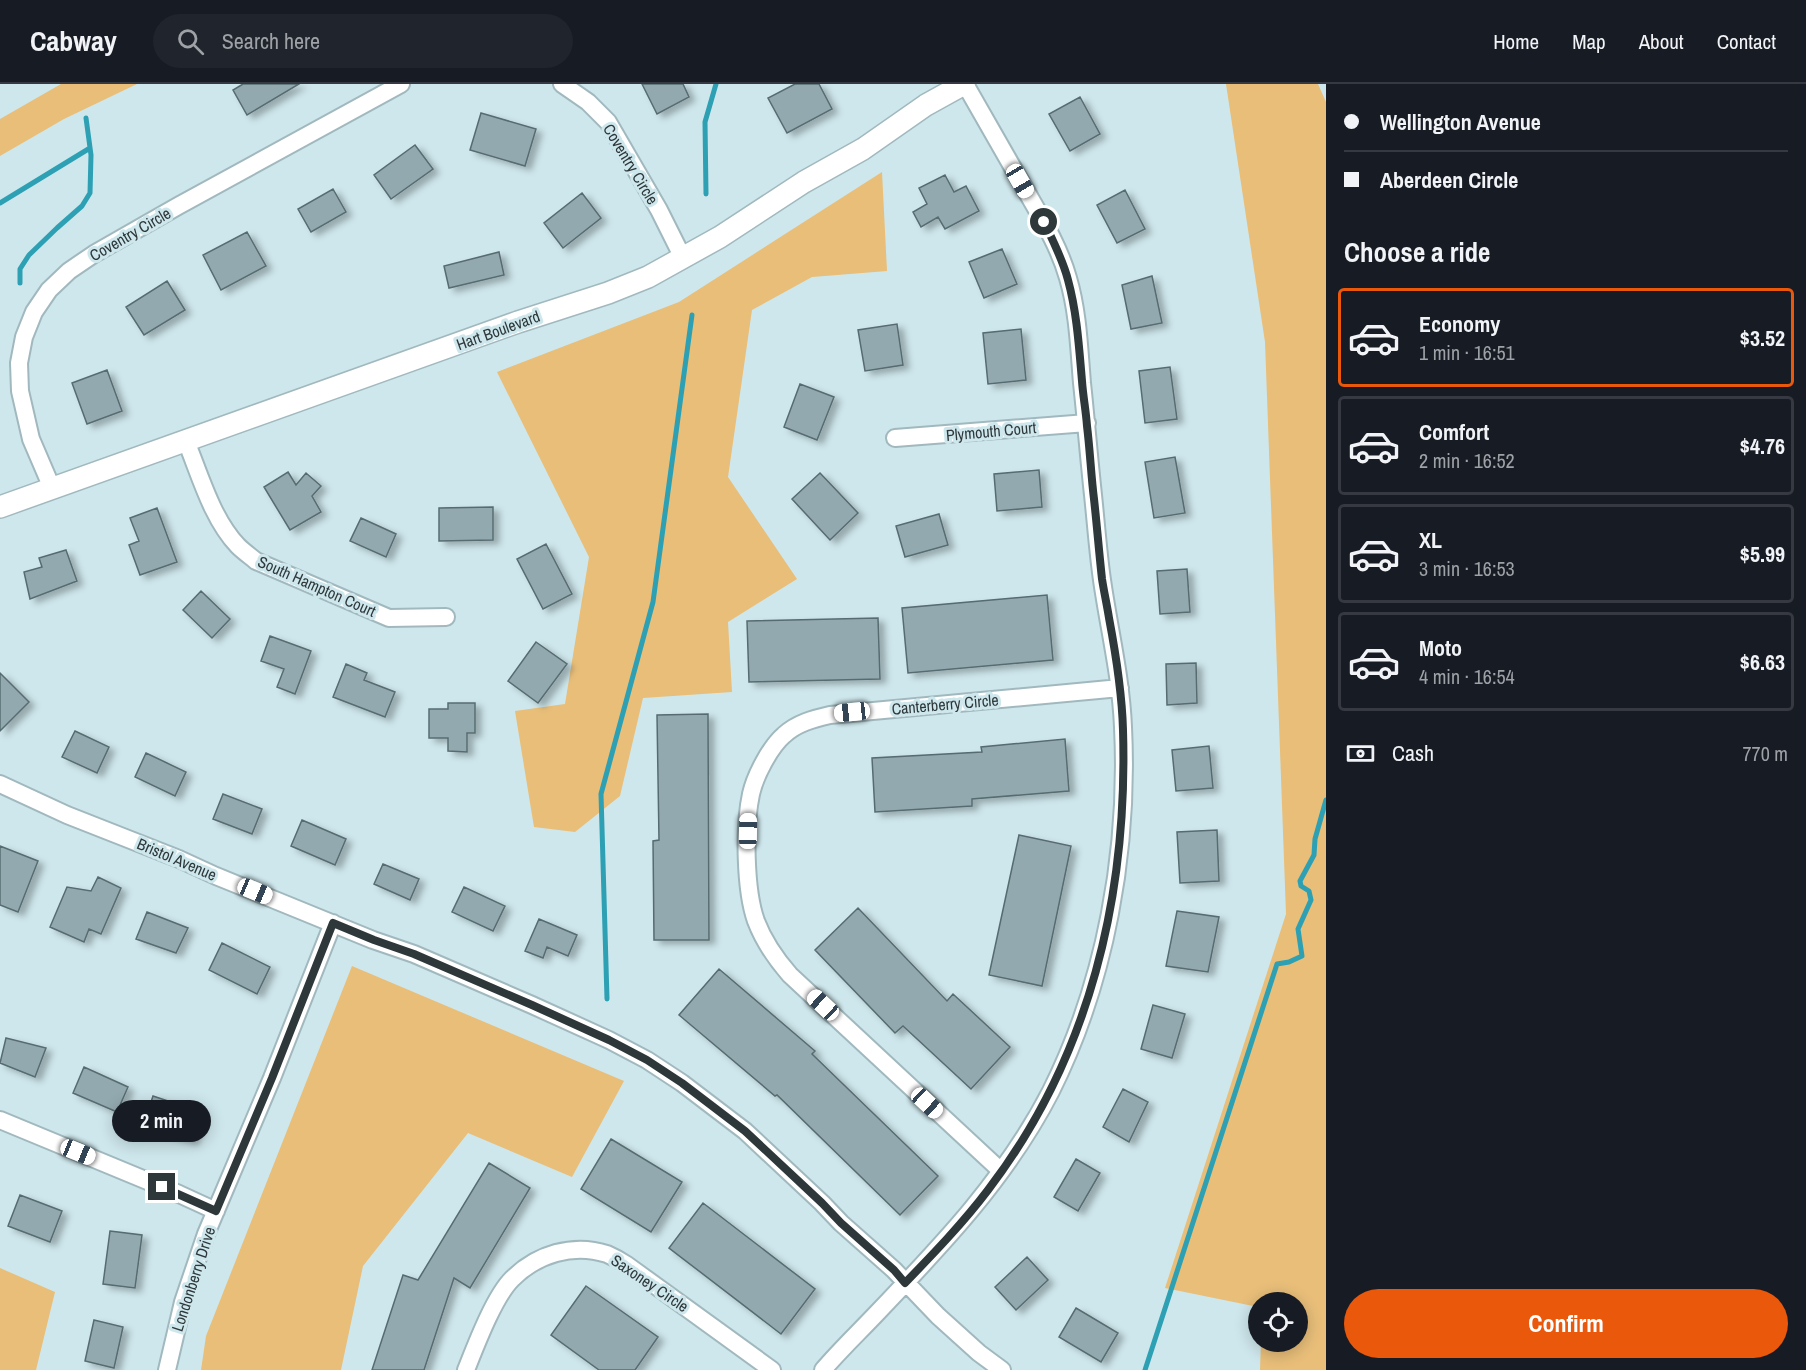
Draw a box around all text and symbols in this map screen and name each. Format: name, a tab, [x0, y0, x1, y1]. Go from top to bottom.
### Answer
search box	[153, 14, 573, 68]
text: Cabway	[30, 22, 117, 60]
icon: search	[174, 25, 207, 58]
text: Search here	[222, 26, 320, 56]
text: Home	[1493, 27, 1539, 56]
text: Map	[1572, 27, 1606, 56]
text: About	[1639, 27, 1684, 56]
text: Contact	[1717, 27, 1776, 56]
text: Wellington Avenue	[1380, 107, 1541, 137]
street label: Coventry Circle	[598, 120, 664, 208]
car	[1003, 161, 1037, 201]
text: Aberdeen Circle	[1380, 165, 1518, 195]
street label: Coventry Circle	[85, 202, 175, 266]
route start	[1030, 208, 1057, 235]
text: Choose a ride	[1344, 234, 1490, 270]
street label: Hart Boulevard	[453, 305, 543, 355]
text: Economy	[1419, 309, 1500, 339]
icon: car	[1347, 311, 1401, 365]
text: $3.52	[1740, 323, 1785, 353]
text: 1 min · 16:51	[1419, 339, 1515, 366]
street label: Plymouth Court	[945, 416, 1037, 446]
text: Comfort	[1419, 417, 1489, 447]
icon: car	[1347, 419, 1401, 473]
text: $4.76	[1740, 431, 1785, 461]
text: 2 min · 16:52	[1419, 447, 1515, 474]
text: XL	[1419, 525, 1442, 555]
icon: car	[1347, 527, 1401, 581]
text: $5.99	[1740, 539, 1785, 569]
street label: South Hampton Court	[255, 550, 380, 622]
text: 3 min · 16:53	[1419, 555, 1515, 582]
text: Moto	[1419, 633, 1462, 663]
icon: car	[1347, 635, 1401, 689]
text: $6.63	[1740, 647, 1785, 677]
text: 4 min · 16:54	[1419, 663, 1515, 690]
street label: Canterberry Circle	[891, 688, 999, 720]
car	[833, 701, 871, 723]
icon: cash	[1344, 737, 1377, 770]
text: Cash	[1392, 738, 1434, 768]
text: 770 m	[1742, 740, 1788, 767]
car	[739, 813, 757, 849]
street label: Bristol Avenue	[134, 832, 220, 886]
car	[235, 876, 275, 906]
car	[804, 986, 842, 1024]
car	[908, 1084, 946, 1122]
callout: 2 min	[112, 1100, 212, 1142]
text: 2 min	[140, 1107, 183, 1134]
car	[58, 1137, 98, 1167]
route end	[148, 1173, 175, 1200]
street label: Londonberry Drive	[166, 1224, 220, 1334]
street label: Saxoney Circle	[607, 1249, 693, 1317]
button: Confirm	[1344, 1289, 1788, 1358]
map controls	[1248, 1292, 1308, 1352]
button: locate	[1248, 1292, 1308, 1352]

